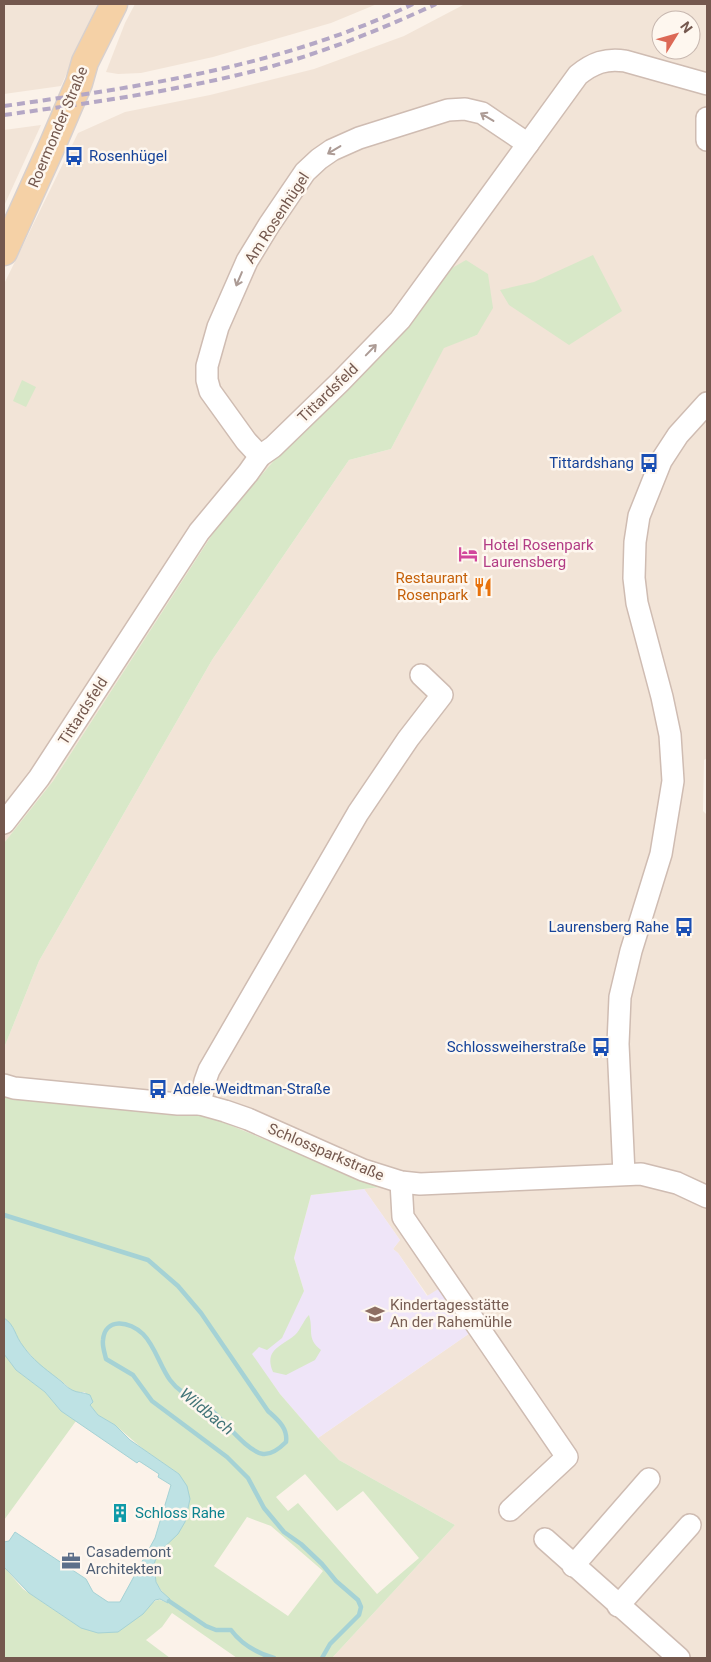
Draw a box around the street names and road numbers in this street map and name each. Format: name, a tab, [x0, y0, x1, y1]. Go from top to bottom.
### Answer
street label: Roermonder Straße	[24, 64, 92, 190]
street label: Am Rosenhügel	[241, 169, 313, 267]
street label: Tittardsfeld	[294, 360, 362, 426]
street label: Tittardsfeld	[55, 674, 111, 748]
street label: Schlossparkstraße	[265, 1119, 387, 1185]

